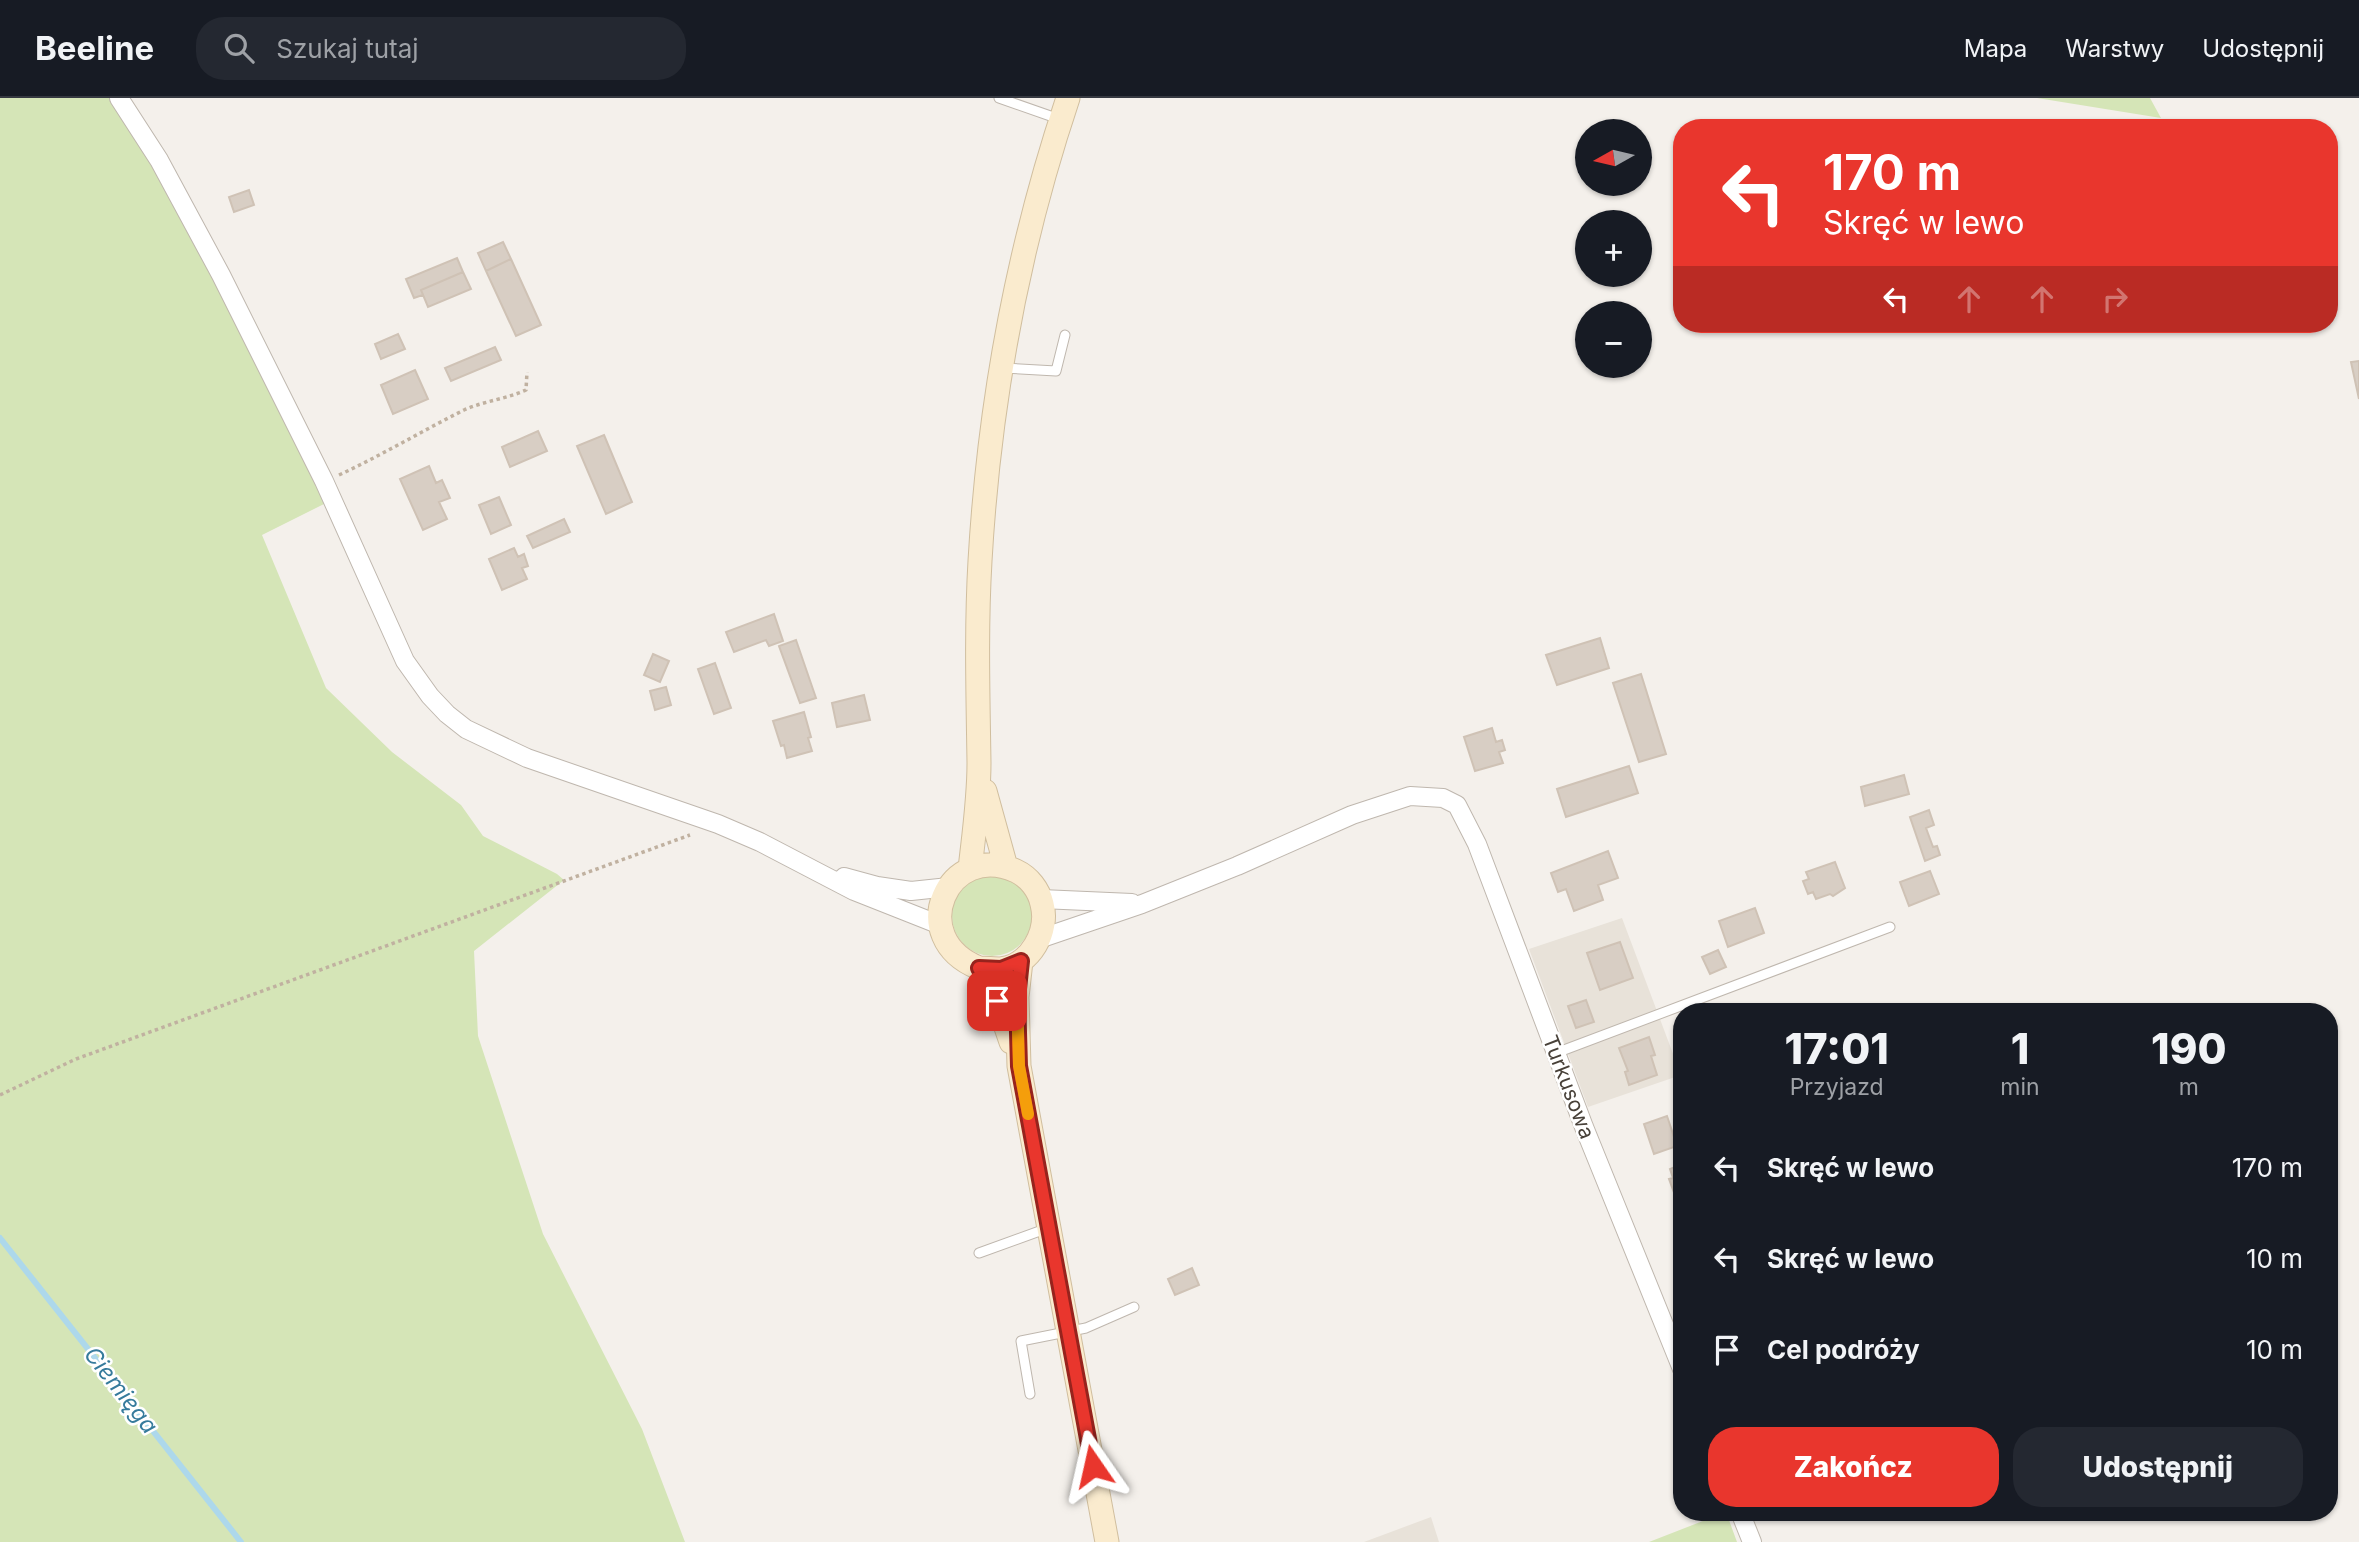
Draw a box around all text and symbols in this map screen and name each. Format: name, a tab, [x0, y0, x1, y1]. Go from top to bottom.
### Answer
search box	[196, 17, 686, 80]
text: Beeline	[35, 28, 154, 68]
icon: search	[220, 29, 258, 67]
text: Szukaj tutaj	[276, 33, 419, 64]
text: Mapa	[1964, 34, 2027, 63]
text: Warstwy	[2065, 34, 2164, 63]
text: Udostępnij	[2202, 34, 2324, 63]
north arrow	[1575, 119, 1652, 196]
map controls	[1575, 119, 1652, 378]
text: 170 m	[1823, 143, 1961, 202]
icon: left	[1708, 147, 1799, 238]
text: Skręć w lewo	[1823, 203, 2024, 242]
button: +	[1575, 210, 1652, 287]
icon: left	[1877, 280, 1915, 318]
icon: ahead	[1950, 280, 1988, 318]
icon: ahead	[2023, 280, 2061, 318]
icon: right	[2096, 280, 2134, 318]
button: −	[1575, 301, 1652, 378]
pin	[967, 971, 1027, 1031]
icon: arrive	[978, 982, 1016, 1020]
text: 17:01	[1785, 1023, 1889, 1074]
text: 1	[2011, 1023, 2029, 1074]
text: 190	[2151, 1023, 2226, 1074]
street label: Turkusowa	[1538, 1032, 1600, 1142]
text: Przyjazd	[1790, 1073, 1884, 1101]
text: min	[2000, 1073, 2040, 1101]
text: m	[2179, 1073, 2199, 1101]
icon: left	[1708, 1149, 1746, 1187]
text: Skręć w lewo	[1767, 1152, 1934, 1183]
text: 170 m	[2232, 1152, 2303, 1183]
icon: left	[1708, 1240, 1746, 1278]
text: Skręć w lewo	[1767, 1243, 1934, 1274]
text: 10 m	[2246, 1243, 2303, 1274]
icon: arrive	[1708, 1331, 1746, 1369]
text: Cel podróży	[1767, 1334, 1920, 1365]
text: 10 m	[2246, 1334, 2303, 1365]
water label: Ciemięga	[78, 1341, 164, 1439]
button: Zakończ	[1708, 1427, 1999, 1507]
button: Udostępnij	[2013, 1427, 2303, 1507]
position arrow	[1056, 1429, 1130, 1503]

